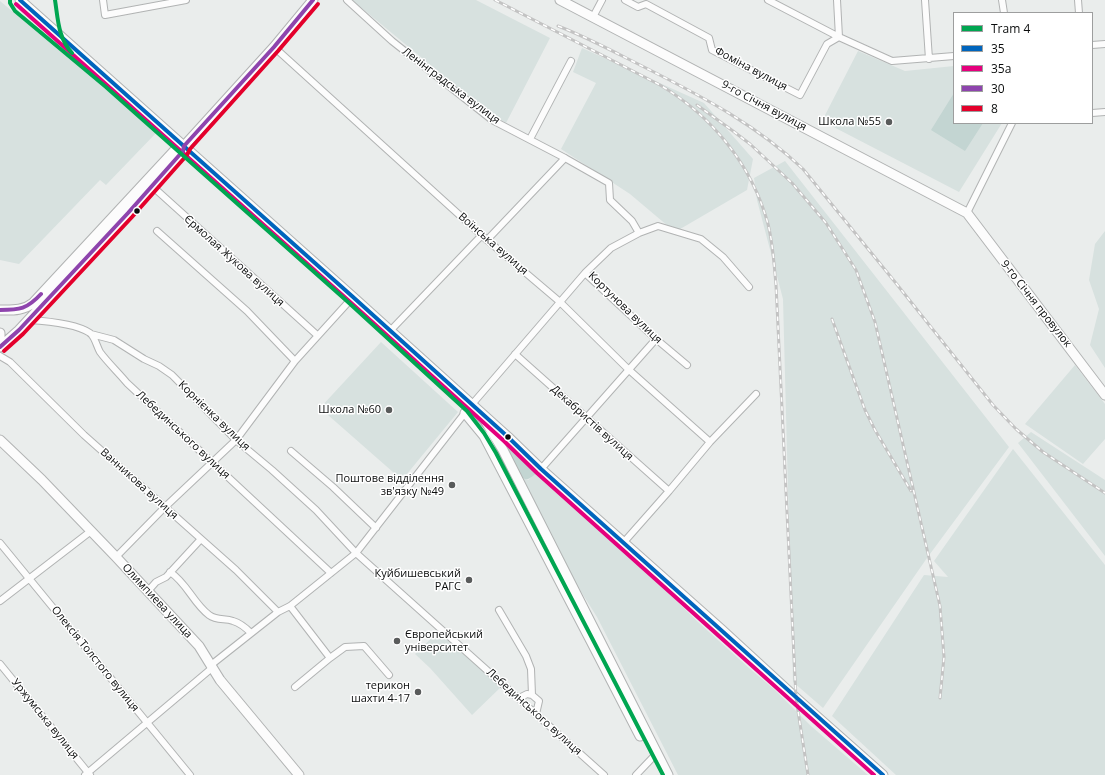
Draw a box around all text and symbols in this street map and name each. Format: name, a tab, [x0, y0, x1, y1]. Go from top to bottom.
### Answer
legend	[953, 12, 1093, 124]
text: Tram 4	[991, 20, 1030, 37]
text: 35	[991, 40, 1005, 57]
street label: Фоміна вулиця	[712, 44, 790, 94]
street label: Ленінградська вулиця	[400, 45, 502, 127]
text: 35а	[991, 60, 1011, 77]
street label: 9-го Січня вулиця	[719, 78, 809, 134]
text: 30	[991, 80, 1005, 97]
text: 8	[991, 100, 998, 117]
place label: Школа №55	[818, 115, 881, 129]
marker: Школа №55	[884, 117, 894, 127]
unlabelled marker	[132, 206, 142, 216]
street label: Воїнська вулиця	[455, 210, 531, 278]
street label: Єрмолая Жукова вулиця	[181, 213, 287, 309]
street label: 9-го Січня провулок	[998, 258, 1074, 350]
street label: Кортунова вулиця	[585, 269, 665, 347]
street label: Корнієнка вулиця	[175, 378, 253, 454]
street label: Декабристів вулиця	[548, 383, 636, 463]
street label: Лебединського вулиця	[133, 388, 233, 482]
place label: Школа №60	[318, 403, 381, 417]
marker: Школа №60	[384, 405, 394, 415]
unlabelled marker	[503, 432, 513, 442]
street label: Ванникова вулиця	[97, 446, 181, 522]
place label: Поштове відділення зв'язку №49	[335, 472, 444, 498]
marker: Поштове відділення зв'язку №49	[447, 480, 457, 490]
street label: Олимпиева улица	[119, 561, 195, 641]
place label: Куйбишевський РАГС	[375, 567, 461, 593]
marker: Куйбишевський РАГС	[464, 575, 474, 585]
street label: Олексія Толстого вулиця	[48, 604, 142, 714]
place label: Європейський університет	[405, 628, 483, 654]
marker: Європейський університет	[392, 636, 402, 646]
street label: Лебединського вулиця	[484, 666, 584, 758]
street label: Уржумська вулиця	[9, 676, 81, 762]
place label: терикон шахти 4-17	[351, 679, 410, 705]
marker: терикон шахти 4-17	[413, 687, 423, 697]

